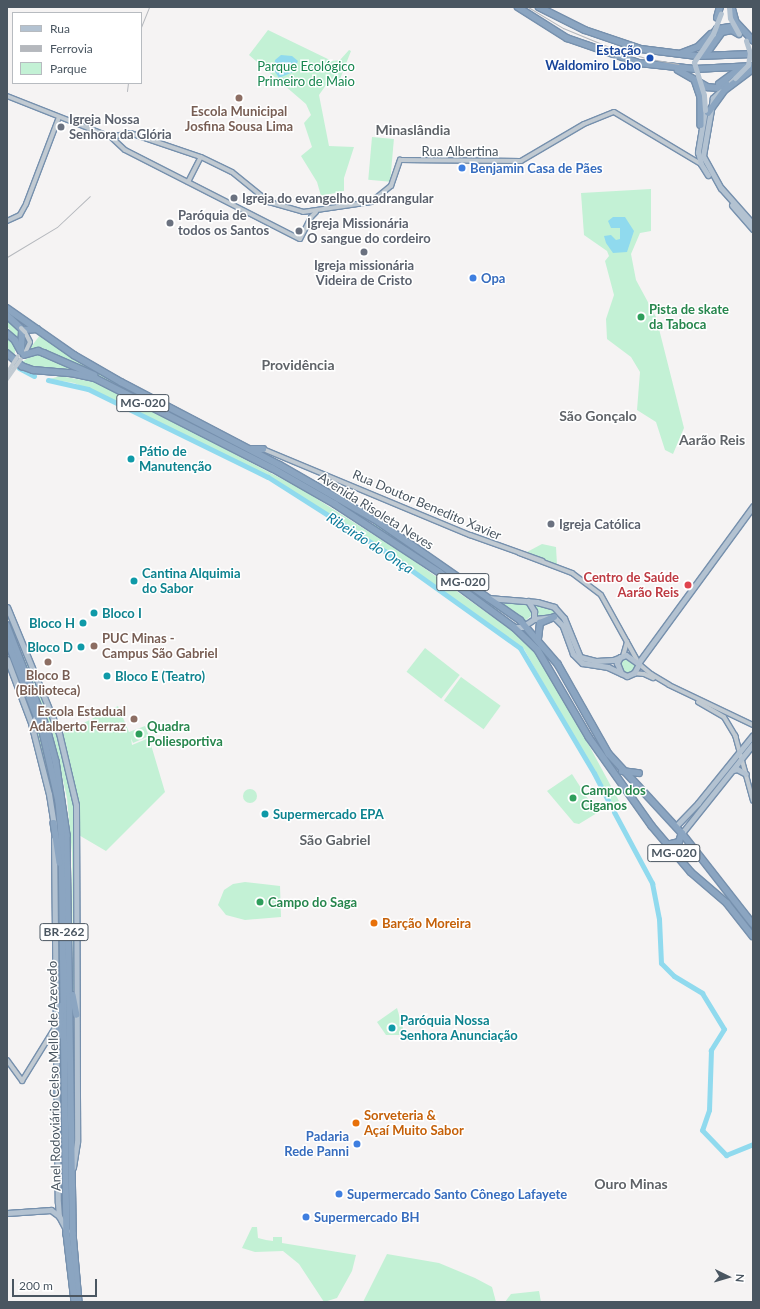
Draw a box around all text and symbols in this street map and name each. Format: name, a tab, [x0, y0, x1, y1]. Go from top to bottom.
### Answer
legend	[12, 12, 142, 84]
text: Rua	[50, 21, 70, 36]
text: Ferrovia	[50, 41, 93, 56]
place label: Estação Waldomiro Lobo	[545, 43, 641, 74]
marker: Estação Waldomiro Lobo	[644, 52, 656, 64]
park label: Parque Ecológico Primeiro de Maio	[257, 59, 355, 90]
text: Parque	[50, 61, 87, 76]
marker: Escola Municipal Josfina Sousa Lima	[234, 93, 244, 103]
place label: Escola Municipal Josfina Sousa Lima	[185, 104, 293, 135]
place label: Igreja Nossa Senhora da Glória	[69, 112, 172, 143]
marker: Igreja Nossa Senhora da Glória	[56, 122, 66, 132]
district label: Minaslândia	[376, 122, 450, 138]
street label: Rua Albertina	[421, 143, 499, 159]
place label: Benjamin Casa de Pães	[470, 160, 603, 176]
marker: Benjamin Casa de Pães	[457, 163, 467, 173]
place label: Igreja do evangelho quadrangular	[242, 190, 434, 206]
marker: Igreja do evangelho quadrangular	[229, 193, 239, 203]
place label: Paróquia de todos os Santos	[178, 208, 269, 239]
place label: Igreja Missionária O sangue do cordeiro	[307, 216, 431, 247]
marker: Paróquia de todos os Santos	[165, 218, 175, 228]
marker: Igreja Missionária O sangue do cordeiro	[294, 226, 304, 236]
marker: Igreja missionária Videira de Cristo	[359, 247, 369, 257]
place label: Igreja missionária Videira de Cristo	[314, 258, 414, 289]
place label: Opa	[481, 270, 505, 286]
marker: Opa	[468, 273, 478, 283]
place label: Pista de skate da Taboca	[649, 302, 729, 333]
marker: Pista de skate da Taboca	[636, 312, 646, 322]
district label: Providência	[261, 357, 335, 373]
road number: MG-020	[116, 393, 170, 413]
district label: São Gonçalo	[559, 408, 637, 424]
district label: Aarão Reis	[679, 432, 745, 448]
place label: Pátio de Manutenção	[139, 444, 212, 475]
marker: Pátio de Manutenção	[126, 454, 136, 464]
street label: Rua Doutor Benedito Xavier	[350, 466, 504, 544]
street label: Avenida Risoleta Neves	[315, 469, 437, 553]
water label: Ribeirão do Onça	[324, 509, 416, 577]
place label: Igreja Católica	[559, 516, 641, 532]
marker: Igreja Católica	[546, 519, 556, 529]
place label: Cantina Alquimia do Sabor	[142, 566, 241, 597]
place label: Centro de Saúde Aarão Reis	[583, 570, 679, 601]
road number: MG-020	[436, 572, 490, 592]
marker: Cantina Alquimia do Sabor	[129, 576, 139, 586]
marker: Centro de Saúde Aarão Reis	[682, 579, 694, 591]
place label: Bloco I	[102, 605, 142, 621]
marker: Bloco I	[89, 608, 99, 618]
place label: Bloco H	[29, 615, 75, 631]
marker: Bloco H	[78, 618, 88, 628]
place label: PUC Minas - Campus São Gabriel	[102, 631, 218, 662]
place label: Bloco D	[27, 639, 73, 655]
marker: PUC Minas - Campus São Gabriel	[89, 641, 99, 651]
marker: Bloco D	[76, 642, 86, 652]
marker: Bloco B (Biblioteca)	[43, 657, 53, 667]
place label: Bloco B (Biblioteca)	[16, 668, 80, 699]
place label: Bloco E (Teatro)	[115, 668, 205, 684]
marker: Bloco E (Teatro)	[102, 671, 112, 681]
place label: Escola Estadual Adalberto Ferraz	[29, 704, 126, 735]
marker: Escola Estadual Adalberto Ferraz	[129, 714, 139, 724]
place label: Quadra Poliesportiva	[147, 719, 223, 750]
marker: Quadra Poliesportiva	[134, 729, 144, 739]
place label: Campo dos Ciganos	[581, 783, 646, 814]
marker: Campo dos Ciganos	[568, 793, 578, 803]
place label: Supermercado EPA	[273, 806, 384, 822]
marker: Supermercado EPA	[260, 809, 270, 819]
district label: São Gabriel	[299, 832, 371, 848]
road number: MG-020	[647, 843, 701, 863]
place label: Campo do Saga	[268, 894, 357, 910]
marker: Campo do Saga	[255, 897, 265, 907]
place label: Barção Moreira	[382, 915, 471, 931]
marker: Barção Moreira	[369, 918, 379, 928]
road number: BR-262	[39, 922, 89, 942]
street label: Anel Rodoviário Celso Mello de Azevedo	[44, 960, 64, 1192]
place label: Paróquia Nossa Senhora Anunciação	[400, 1013, 518, 1044]
marker: Paróquia Nossa Senhora Anunciação	[387, 1023, 397, 1033]
place label: Sorveteria & Açaí Muito Sabor	[364, 1108, 464, 1139]
marker: Sorveteria & Açaí Muito Sabor	[351, 1118, 361, 1128]
place label: Padaria Rede Panni	[284, 1129, 349, 1160]
marker: Padaria Rede Panni	[352, 1139, 362, 1149]
district label: Ouro Minas	[594, 1176, 668, 1192]
place label: Supermercado Santo Cônego Lafayete	[347, 1186, 567, 1202]
marker: Supermercado Santo Cônego Lafayete	[334, 1189, 344, 1199]
place label: Supermercado BH	[314, 1209, 419, 1225]
marker: Supermercado BH	[301, 1212, 311, 1222]
north arrow	[708, 1257, 748, 1297]
scale bar	[14, 1271, 99, 1297]
text: N	[734, 1273, 747, 1283]
text: 200 m	[19, 1278, 53, 1293]

